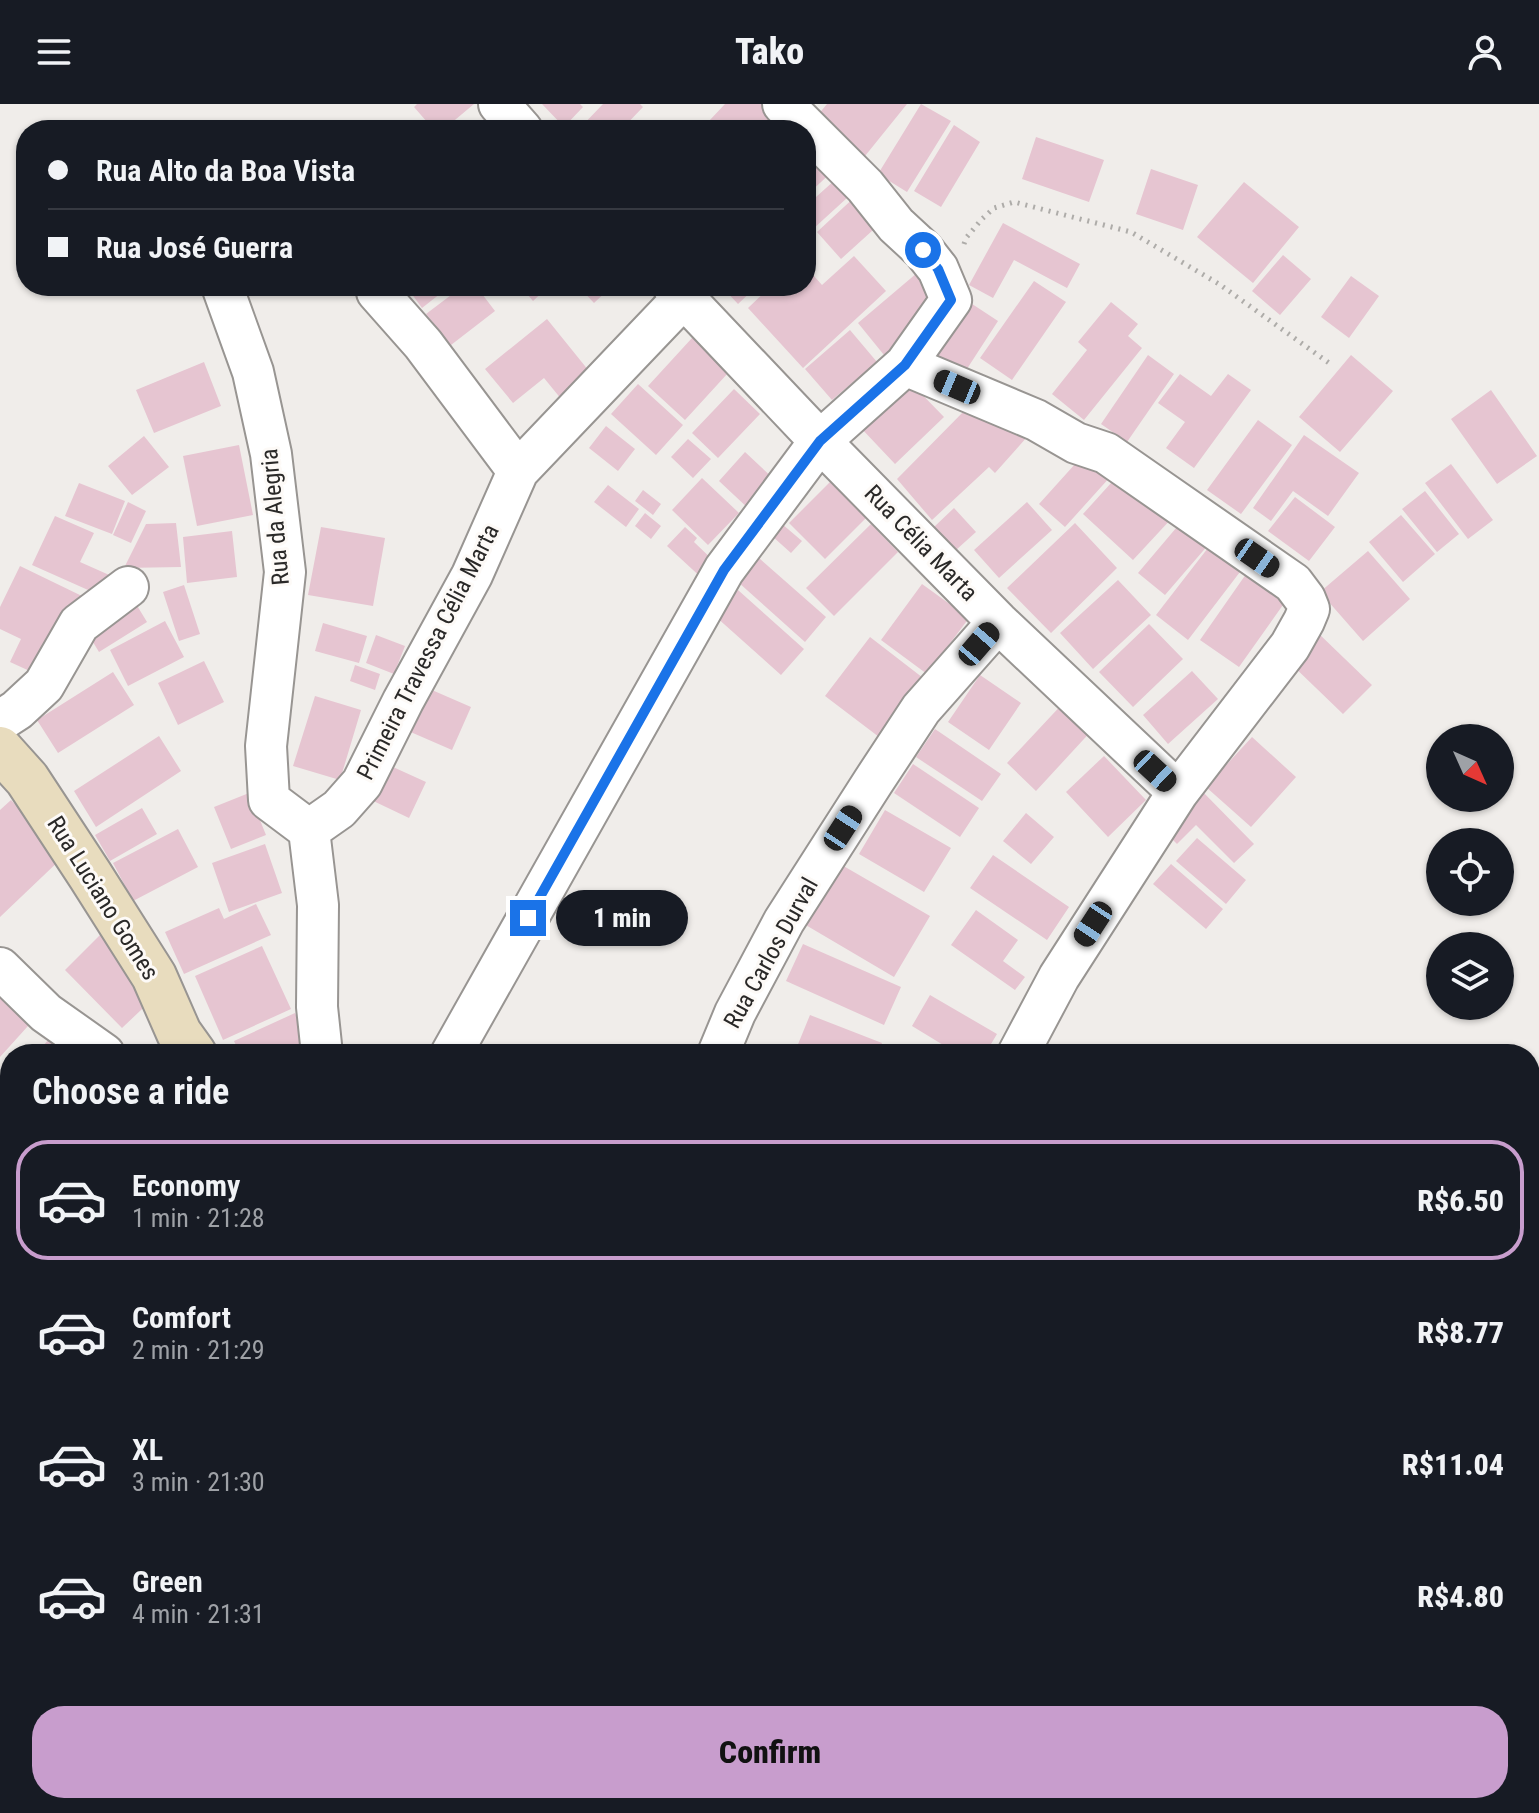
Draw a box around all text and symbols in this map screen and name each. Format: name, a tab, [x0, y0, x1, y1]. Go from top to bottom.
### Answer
icon: menu	[32, 30, 76, 74]
icon: person	[1463, 30, 1507, 74]
text: Tako	[735, 31, 804, 73]
text: Rua Alto da Boa Vista	[96, 153, 355, 188]
text: Rua José Guerra	[96, 230, 293, 265]
route start	[905, 232, 941, 268]
car	[930, 367, 984, 407]
street label: Rua da Alegria	[255, 448, 295, 586]
street label: Rua Célia Marta	[859, 479, 983, 607]
street label: Primeira Travessa Célia Marta	[351, 519, 505, 785]
car	[1230, 534, 1284, 582]
car	[954, 618, 1004, 670]
north arrow	[1426, 724, 1514, 812]
map controls	[1426, 724, 1514, 1020]
car	[1129, 746, 1181, 796]
car	[820, 801, 866, 855]
street label: Rua Luciano Gomes	[41, 811, 165, 985]
button: locate	[1426, 828, 1514, 916]
street label: Rua Carlos Durval	[718, 873, 824, 1033]
callout: 1 min	[556, 890, 688, 946]
car	[1070, 897, 1116, 951]
route end	[510, 900, 546, 936]
text: 1 min	[593, 903, 651, 933]
button: layers	[1426, 932, 1514, 1020]
text: Choose a ride	[32, 1071, 229, 1113]
icon: car	[36, 1164, 108, 1236]
text: Economy	[132, 1168, 240, 1203]
text: R$6.50	[1417, 1183, 1504, 1218]
text: 1 min · 21:28	[132, 1203, 265, 1233]
icon: car	[36, 1296, 108, 1368]
text: Comfort	[132, 1300, 231, 1335]
text: R$8.77	[1417, 1315, 1504, 1350]
text: 2 min · 21:29	[132, 1335, 265, 1365]
icon: car	[36, 1428, 108, 1500]
text: XL	[132, 1432, 163, 1467]
text: R$11.04	[1402, 1447, 1504, 1482]
text: 3 min · 21:30	[132, 1467, 265, 1497]
icon: car	[36, 1560, 108, 1632]
text: Green	[132, 1564, 203, 1599]
text: R$4.80	[1417, 1579, 1504, 1614]
text: 4 min · 21:31	[132, 1599, 265, 1629]
button: Confirm	[32, 1706, 1508, 1798]

